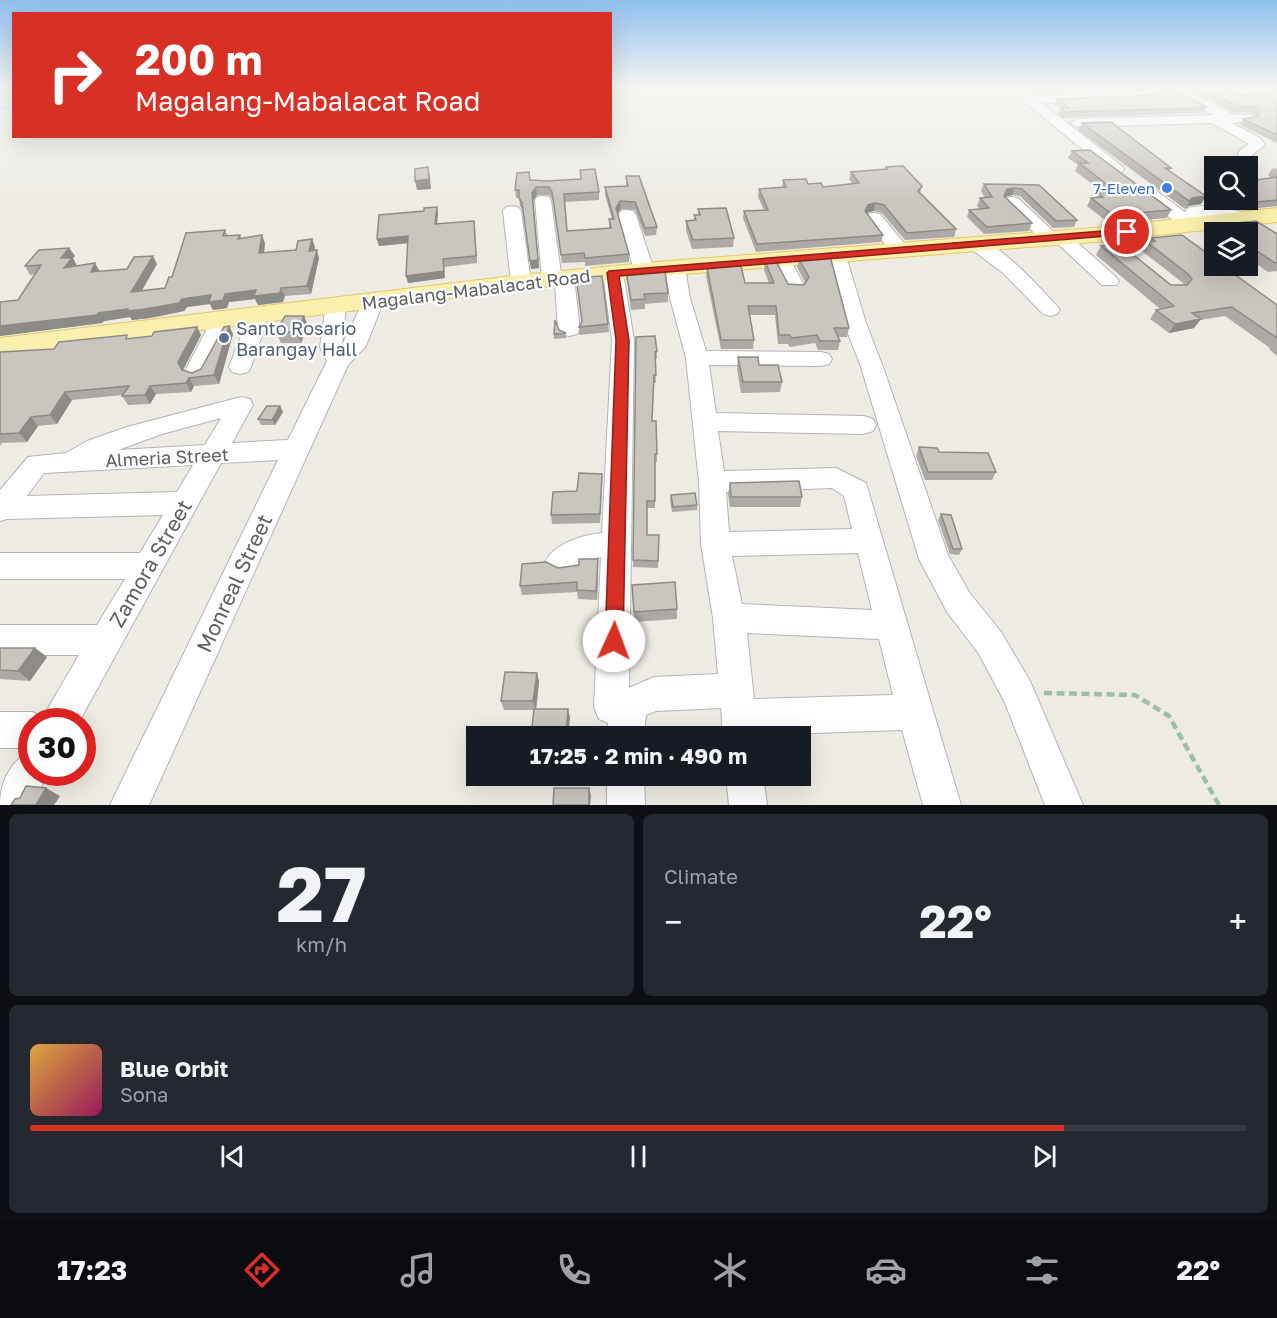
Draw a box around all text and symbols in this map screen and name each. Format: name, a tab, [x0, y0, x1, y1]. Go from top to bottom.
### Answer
text: 200 m	[135, 34, 262, 84]
icon: right	[36, 36, 114, 114]
text: Magalang-Mabalacat Road	[135, 85, 480, 117]
map controls	[1204, 156, 1258, 276]
button: search	[1204, 156, 1258, 210]
place label: 7-Eleven	[1093, 179, 1155, 197]
marker: 7-Eleven	[1160, 181, 1174, 195]
pin	[1101, 206, 1152, 257]
icon: arrive	[1110, 215, 1143, 248]
button: layers	[1204, 222, 1258, 276]
street label: Magalang-Mabalacat Road	[360, 264, 592, 314]
place label: Santo Rosario Barangay Hall	[236, 317, 357, 360]
marker: Santo Rosario Barangay Hall	[217, 331, 231, 345]
street label: Almeria Street	[105, 443, 229, 471]
street label: Zamora Street	[103, 495, 197, 631]
street label: Monreal Street	[191, 510, 277, 656]
position arrow	[582, 609, 646, 673]
speed limit sign: 30	[18, 708, 96, 786]
text: 17:25 · 2 min · 490 m	[530, 742, 747, 769]
text: 27	[276, 846, 367, 939]
text: Climate	[664, 864, 738, 888]
text: 22°	[919, 894, 992, 948]
text: −	[664, 902, 682, 941]
text: +	[1229, 902, 1247, 941]
text: km/h	[296, 932, 347, 956]
text: Blue Orbit	[120, 1055, 228, 1082]
text: Sona	[120, 1082, 168, 1106]
icon: previous	[216, 1140, 249, 1173]
icon: pause	[622, 1140, 655, 1173]
icon: next	[1028, 1140, 1061, 1173]
icon: directions	[241, 1249, 283, 1291]
icon: music	[397, 1249, 439, 1291]
icon: phone	[553, 1249, 595, 1291]
icon: climate	[709, 1249, 751, 1291]
icon: car	[865, 1249, 907, 1291]
icon: filters	[1021, 1249, 1063, 1291]
text: 17:23	[57, 1254, 127, 1286]
text: 22°	[1177, 1254, 1220, 1286]

